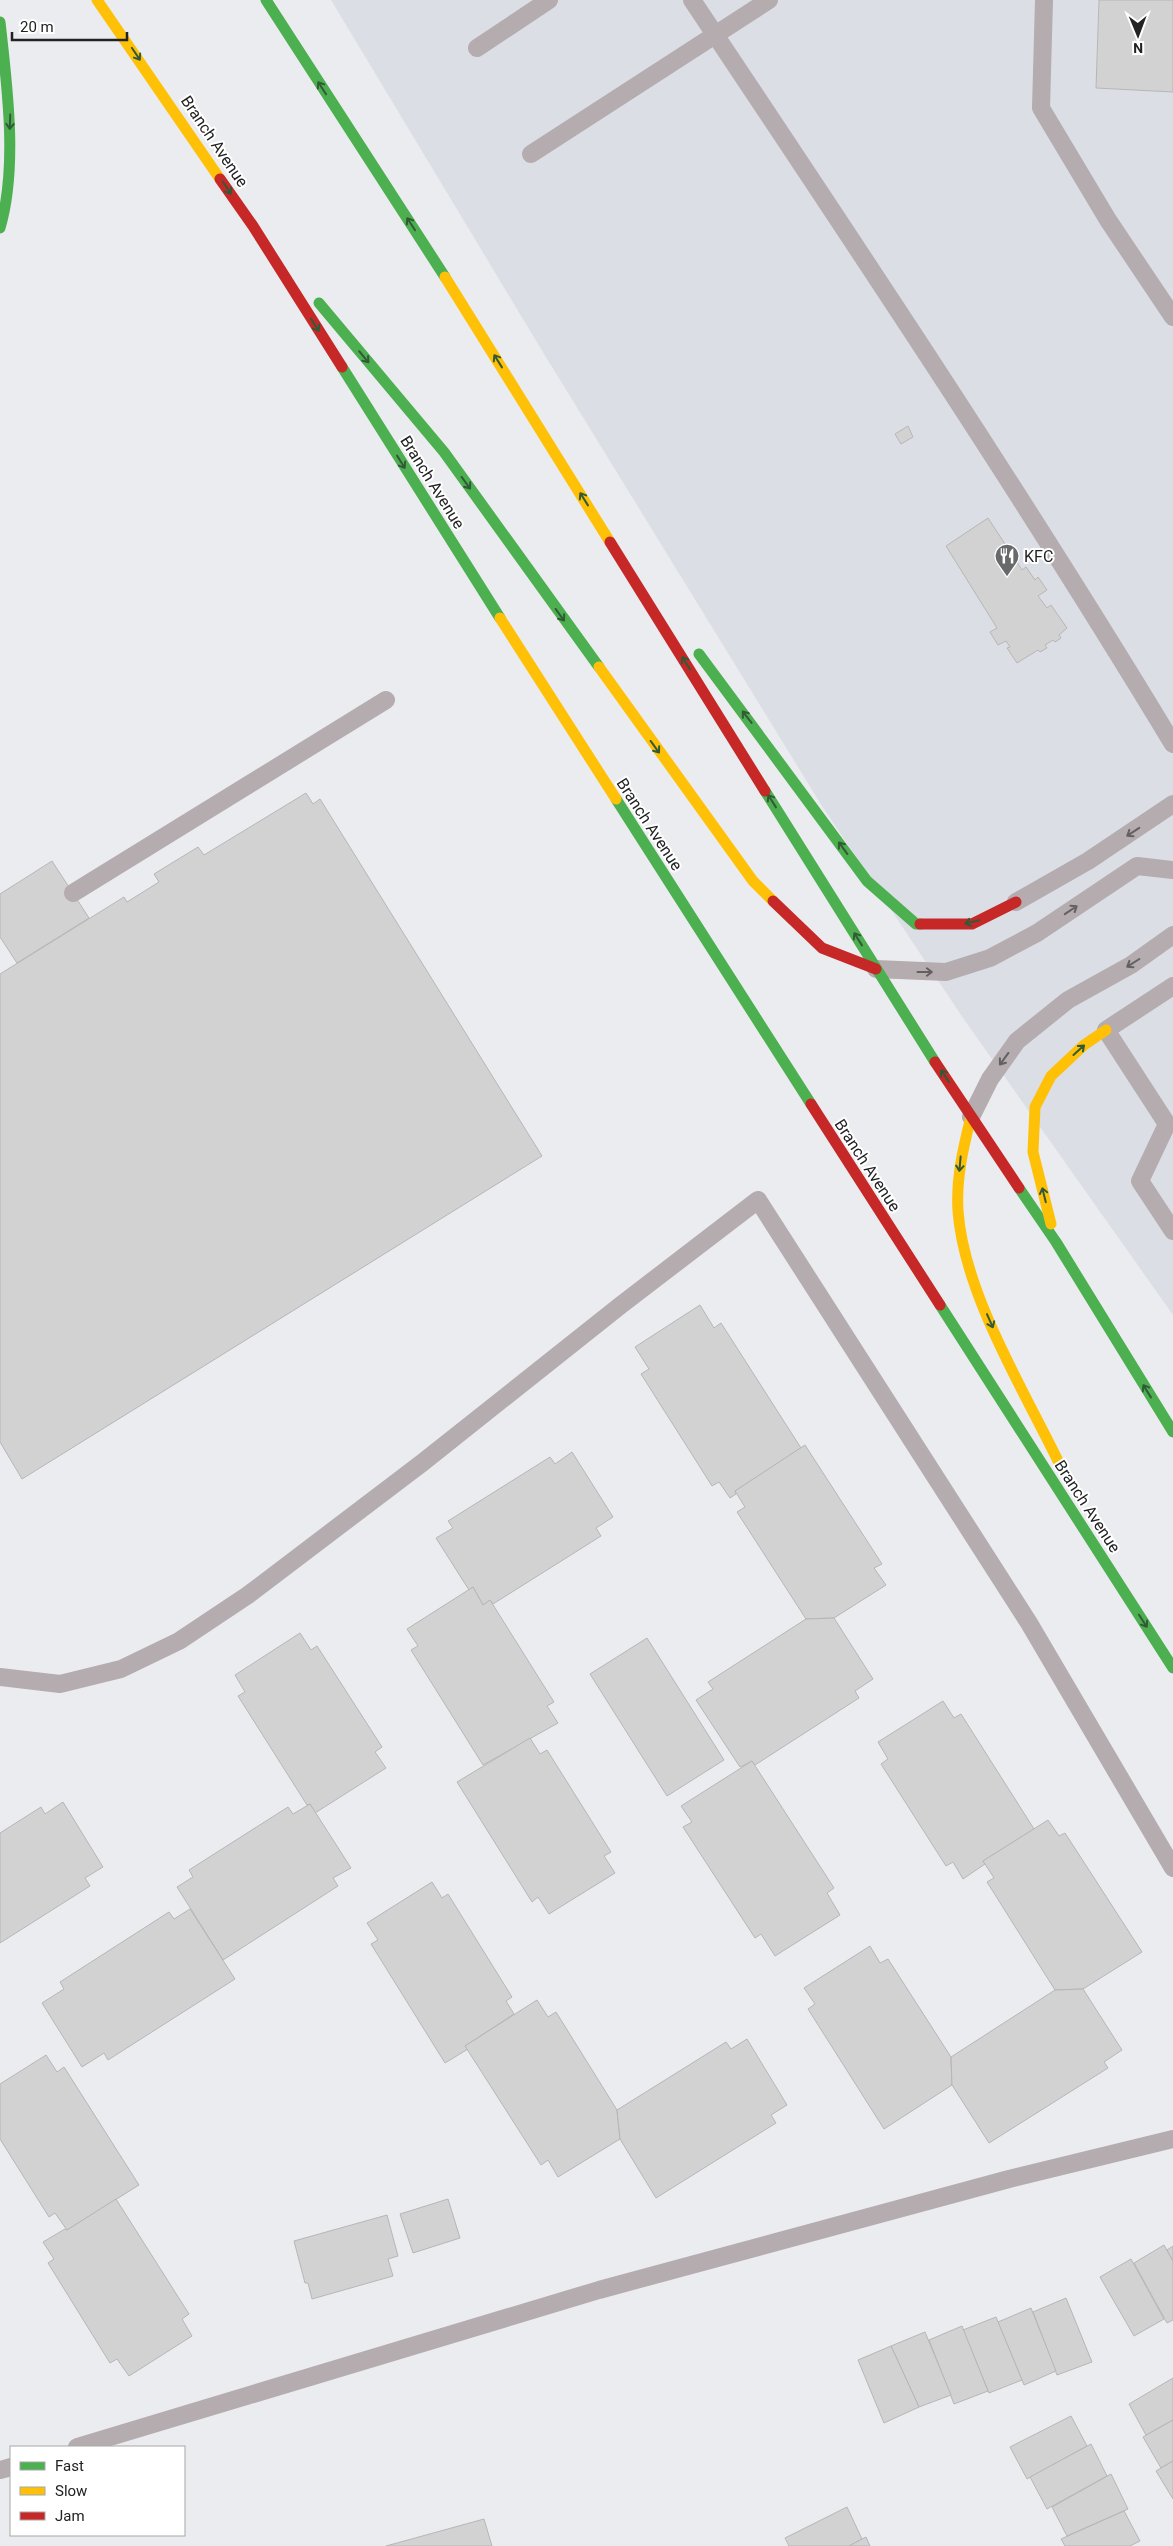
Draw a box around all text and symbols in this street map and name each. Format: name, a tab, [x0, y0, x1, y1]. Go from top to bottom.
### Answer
scale bar	[12, 10, 128, 42]
north arrow	[1113, 10, 1163, 60]
text: 20 m	[20, 18, 54, 36]
text: N	[1133, 40, 1143, 56]
one-way arrow	[130, 47, 141, 61]
one-way arrow	[317, 81, 327, 95]
street label: Branch Avenue	[177, 92, 252, 191]
one-way arrow	[5, 114, 14, 130]
one-way arrow	[222, 181, 232, 195]
one-way arrow	[406, 218, 416, 232]
one-way arrow	[311, 317, 321, 331]
one-way arrow	[358, 350, 369, 363]
one-way arrow	[493, 354, 504, 368]
street label: Branch Avenue	[396, 432, 469, 532]
one-way arrow	[397, 455, 407, 469]
one-way arrow	[461, 476, 471, 490]
one-way arrow	[579, 492, 589, 506]
restaurant icon: KFC	[994, 543, 1020, 577]
place label: KFC	[1024, 547, 1053, 566]
one-way arrow	[555, 608, 566, 621]
one-way arrow	[681, 656, 692, 670]
one-way arrow	[742, 710, 753, 723]
one-way arrow	[650, 740, 660, 754]
street label: Branch Avenue	[613, 775, 686, 874]
one-way arrow	[767, 795, 777, 809]
one-way arrow	[1126, 826, 1140, 837]
one-way arrow	[838, 841, 848, 855]
one-way arrow	[1064, 905, 1078, 915]
one-way arrow	[964, 918, 980, 927]
one-way arrow	[852, 933, 862, 947]
one-way arrow	[1127, 959, 1141, 969]
one-way arrow	[916, 967, 932, 977]
one-way arrow	[1072, 1044, 1085, 1055]
one-way arrow	[999, 1052, 1009, 1066]
one-way arrow	[940, 1069, 950, 1083]
street label: Branch Avenue	[831, 1116, 904, 1215]
one-way arrow	[956, 1156, 965, 1172]
one-way arrow	[1039, 1187, 1048, 1203]
one-way arrow	[987, 1314, 996, 1329]
one-way arrow	[1142, 1384, 1152, 1398]
street label: Branch Avenue	[1051, 1457, 1124, 1556]
one-way arrow	[1138, 1614, 1148, 1628]
legend	[10, 2446, 185, 2536]
text: Fast	[55, 2457, 84, 2475]
text: Slow	[55, 2482, 87, 2500]
text: Jam	[55, 2507, 85, 2525]

